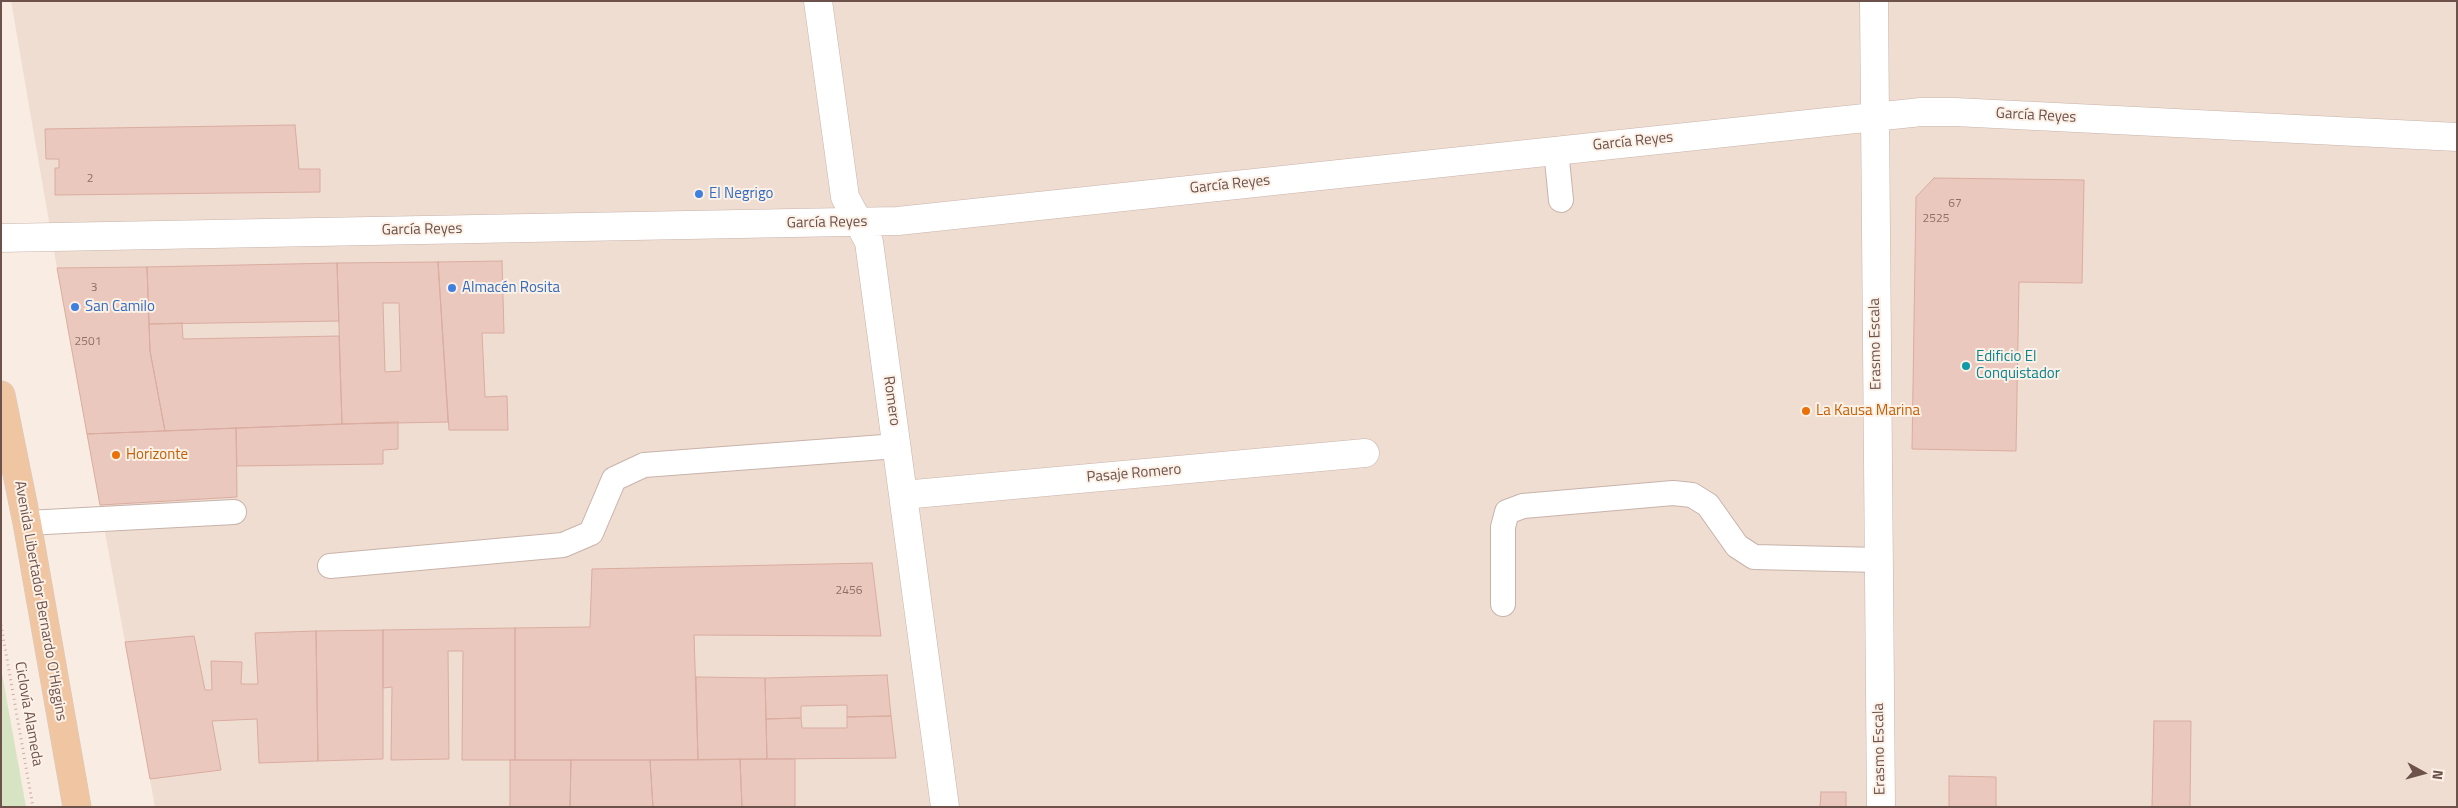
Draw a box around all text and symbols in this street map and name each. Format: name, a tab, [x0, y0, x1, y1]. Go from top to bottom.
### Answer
street label: García Reyes	[1995, 105, 2077, 127]
street label: García Reyes	[1592, 129, 1674, 155]
house number: 2	[87, 172, 93, 186]
street label: García Reyes	[1189, 172, 1271, 198]
place label: El Negrigo	[709, 185, 774, 203]
marker: El Negrigo	[693, 188, 705, 200]
house number: 67	[1948, 197, 1962, 211]
house number: 2525	[1923, 212, 1949, 226]
street label: García Reyes	[787, 213, 867, 233]
street label: García Reyes	[382, 220, 462, 240]
place label: Almacén Rosita	[462, 279, 560, 297]
house number: 3	[91, 281, 97, 295]
marker: Almacén Rosita	[446, 282, 458, 294]
place label: San Camilo	[85, 298, 155, 316]
street label: Erasmo Escala	[1866, 298, 1886, 390]
marker: San Camilo	[69, 301, 81, 313]
house number: 2501	[75, 335, 101, 349]
place label: Edificio El Conquistador	[1976, 348, 2060, 383]
marker: Edificio El Conquistador	[1960, 360, 1972, 372]
street label: Romero	[879, 375, 903, 427]
place label: La Kausa Marina	[1816, 402, 1920, 420]
marker: La Kausa Marina	[1800, 405, 1812, 417]
place label: Horizonte	[126, 446, 188, 464]
marker: Horizonte	[110, 449, 122, 461]
street label: Pasaje Romero	[1086, 461, 1182, 487]
street label: Avenida Libertador Bernardo O'Higgins	[10, 480, 70, 722]
house number: 2456	[836, 584, 862, 598]
street label: Ciclovía Alameda	[10, 660, 46, 768]
street label: Erasmo Escala	[1870, 703, 1890, 795]
north arrow	[2398, 748, 2448, 798]
text: N	[2427, 769, 2449, 781]

